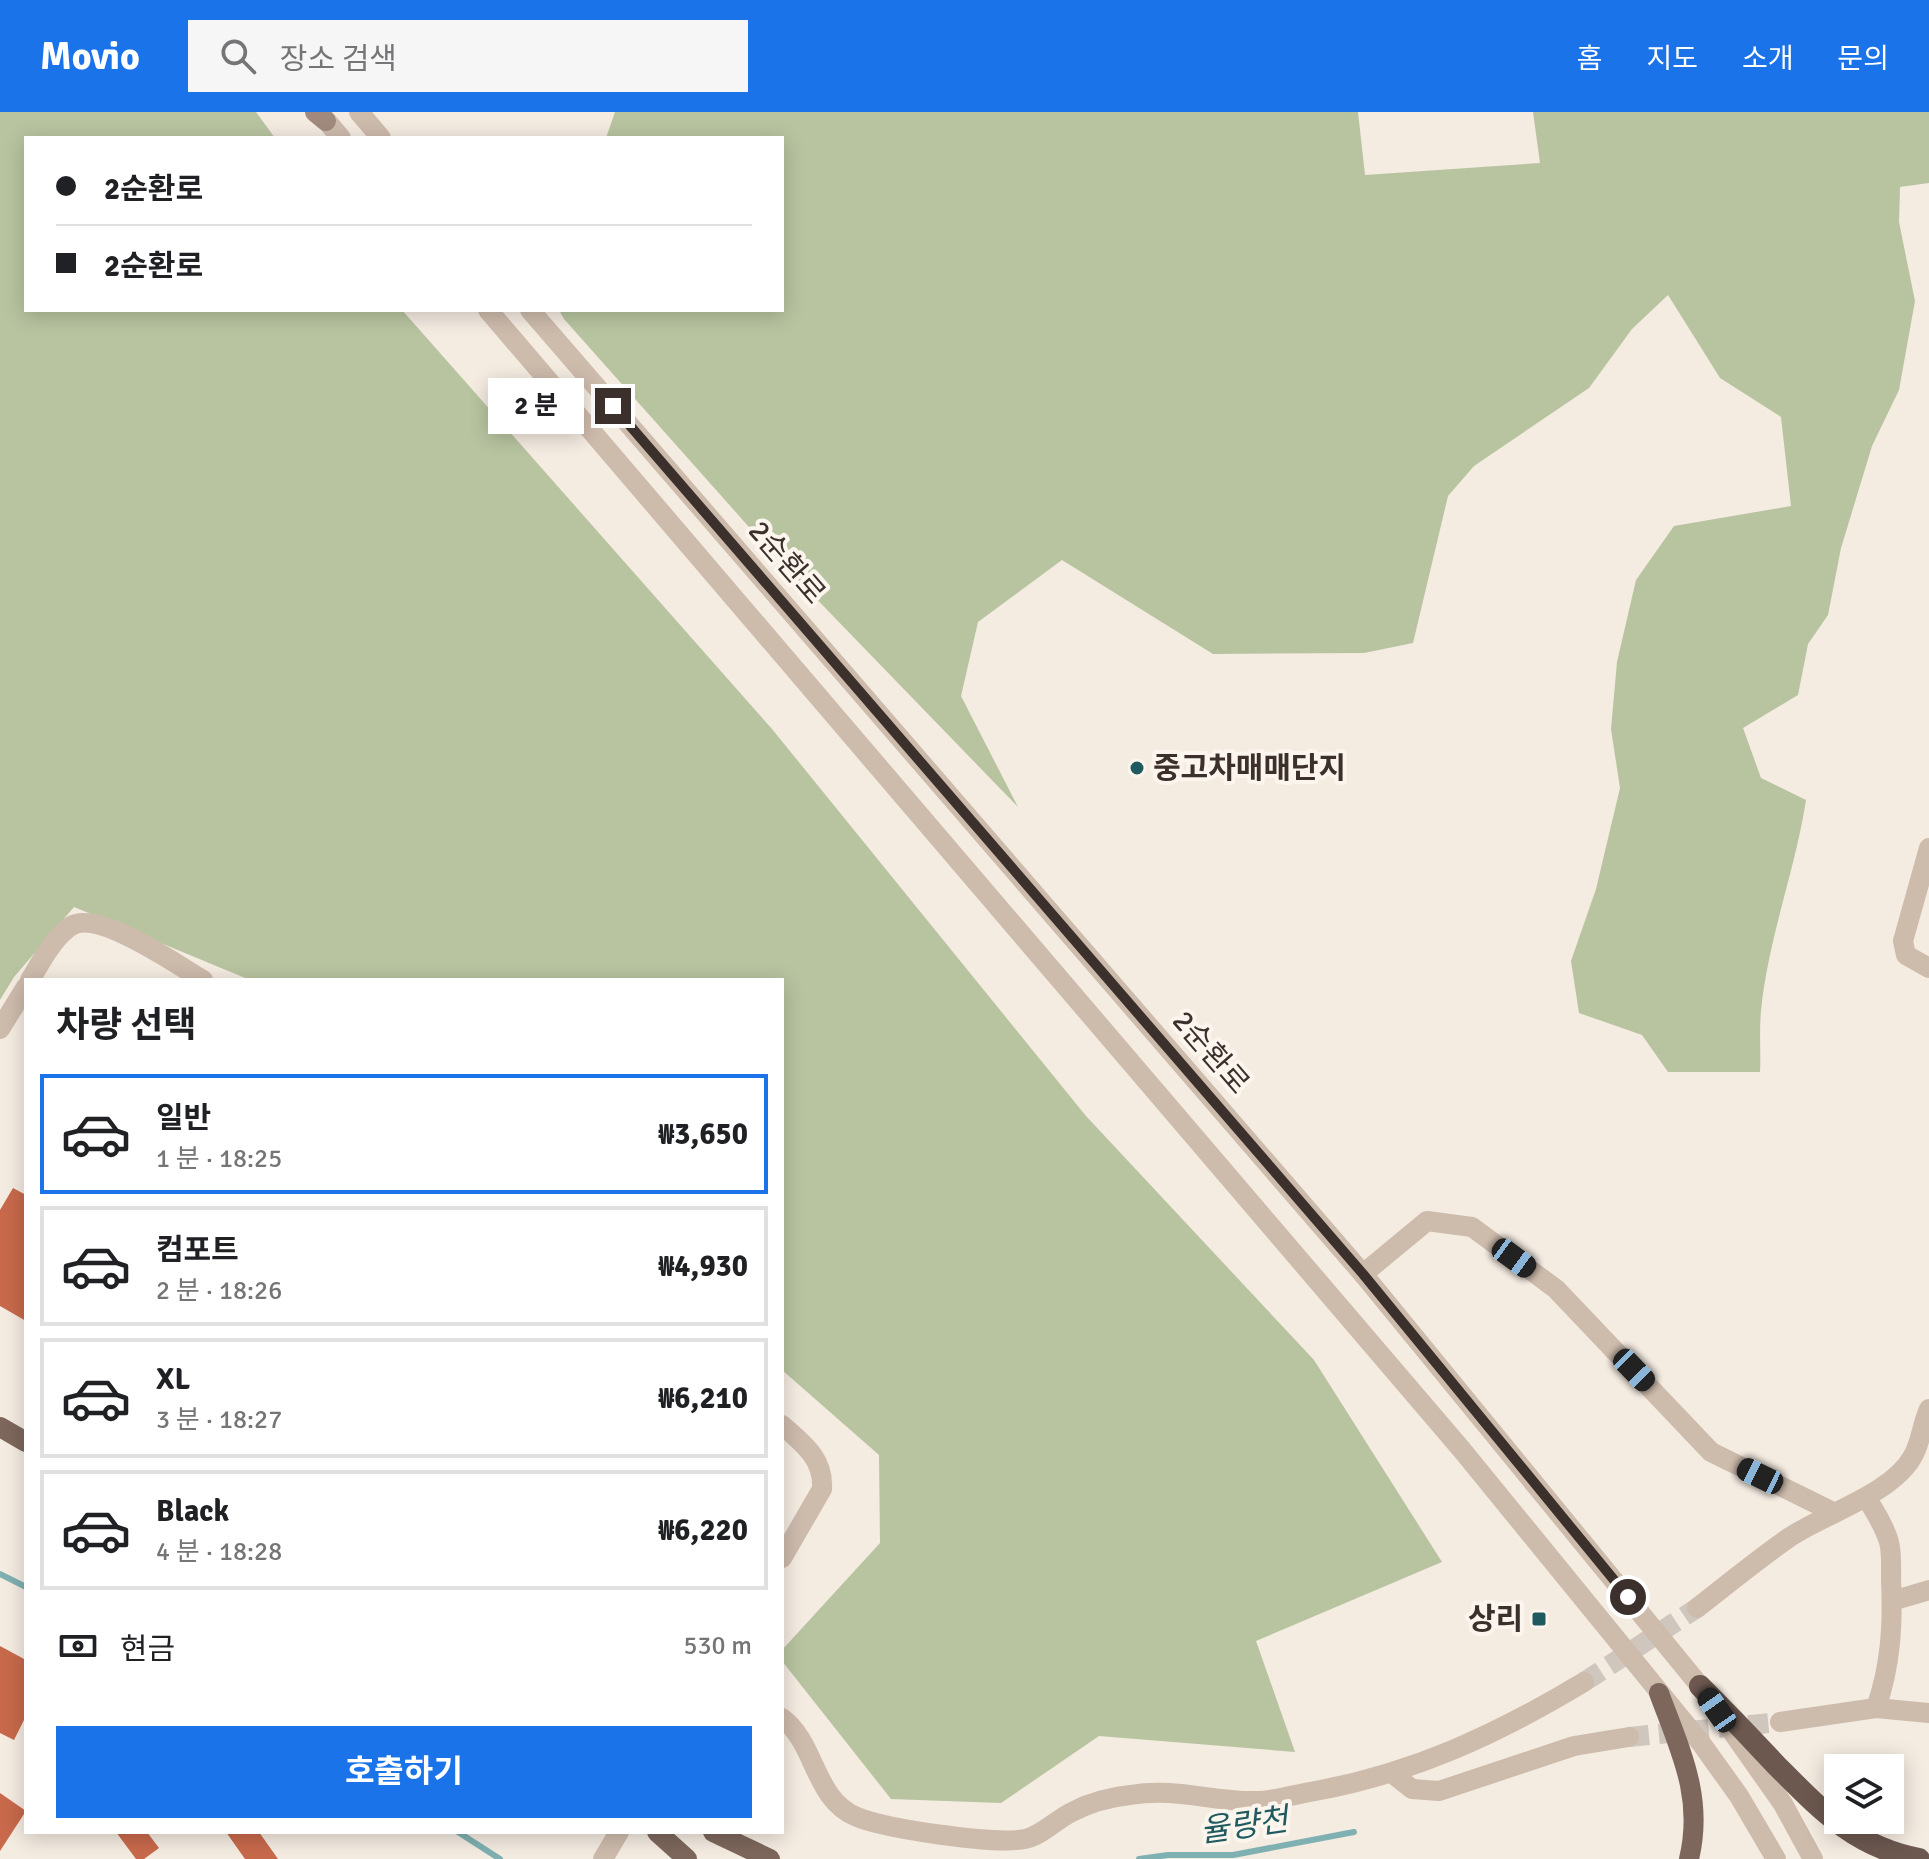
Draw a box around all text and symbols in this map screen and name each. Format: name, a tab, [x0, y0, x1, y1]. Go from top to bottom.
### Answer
search box	[188, 20, 748, 92]
text: Movio	[40, 33, 140, 80]
icon: search	[216, 34, 260, 78]
text: 장소 검색	[280, 41, 397, 78]
text: 홈	[1577, 42, 1602, 76]
text: 지도	[1646, 42, 1698, 76]
text: 소개	[1742, 42, 1793, 76]
text: 문의	[1837, 42, 1889, 76]
text: 2순환로	[104, 171, 203, 208]
text: 2순환로	[104, 248, 203, 285]
callout: 2 분	[489, 378, 585, 434]
route end	[595, 388, 631, 424]
text: 2 분	[514, 390, 558, 422]
street label: 2순환로	[740, 513, 833, 612]
place label: 중고차매매단지	[1153, 750, 1346, 787]
marker: 중고차매매단지	[1128, 759, 1146, 777]
text: 차량 선택	[56, 1003, 196, 1048]
street label: 2순환로	[1164, 1003, 1257, 1102]
icon: car	[60, 1098, 132, 1170]
text: 일반	[156, 1100, 211, 1137]
text: ₩3,650	[658, 1116, 748, 1153]
text: 1 분 · 18:25	[156, 1143, 282, 1175]
icon: car	[60, 1230, 132, 1302]
text: 컴포트	[156, 1232, 239, 1269]
car	[1488, 1234, 1540, 1282]
text: ₩4,930	[658, 1248, 748, 1285]
text: 2 분 · 18:26	[156, 1275, 282, 1307]
car	[1609, 1344, 1659, 1396]
text: XL	[156, 1361, 190, 1398]
icon: car	[60, 1362, 132, 1434]
text: ₩6,210	[658, 1380, 748, 1417]
text: 3 분 · 18:27	[156, 1404, 282, 1436]
car	[1733, 1455, 1787, 1497]
text: Black	[156, 1493, 229, 1530]
icon: car	[60, 1494, 132, 1566]
text: ₩6,220	[658, 1512, 748, 1549]
text: 4 분 · 18:28	[156, 1536, 282, 1568]
route start	[1610, 1579, 1646, 1615]
place label: 상리	[1468, 1601, 1523, 1638]
marker: 상리	[1530, 1610, 1548, 1628]
icon: cash	[56, 1624, 100, 1668]
text: 530 m	[683, 1630, 752, 1662]
text: 현금	[120, 1631, 175, 1668]
car	[1693, 1683, 1741, 1737]
button: 호출하기	[56, 1726, 752, 1818]
map controls	[1824, 1754, 1904, 1834]
button: layers	[1824, 1754, 1904, 1834]
water label: 율량천	[1198, 1800, 1294, 1851]

